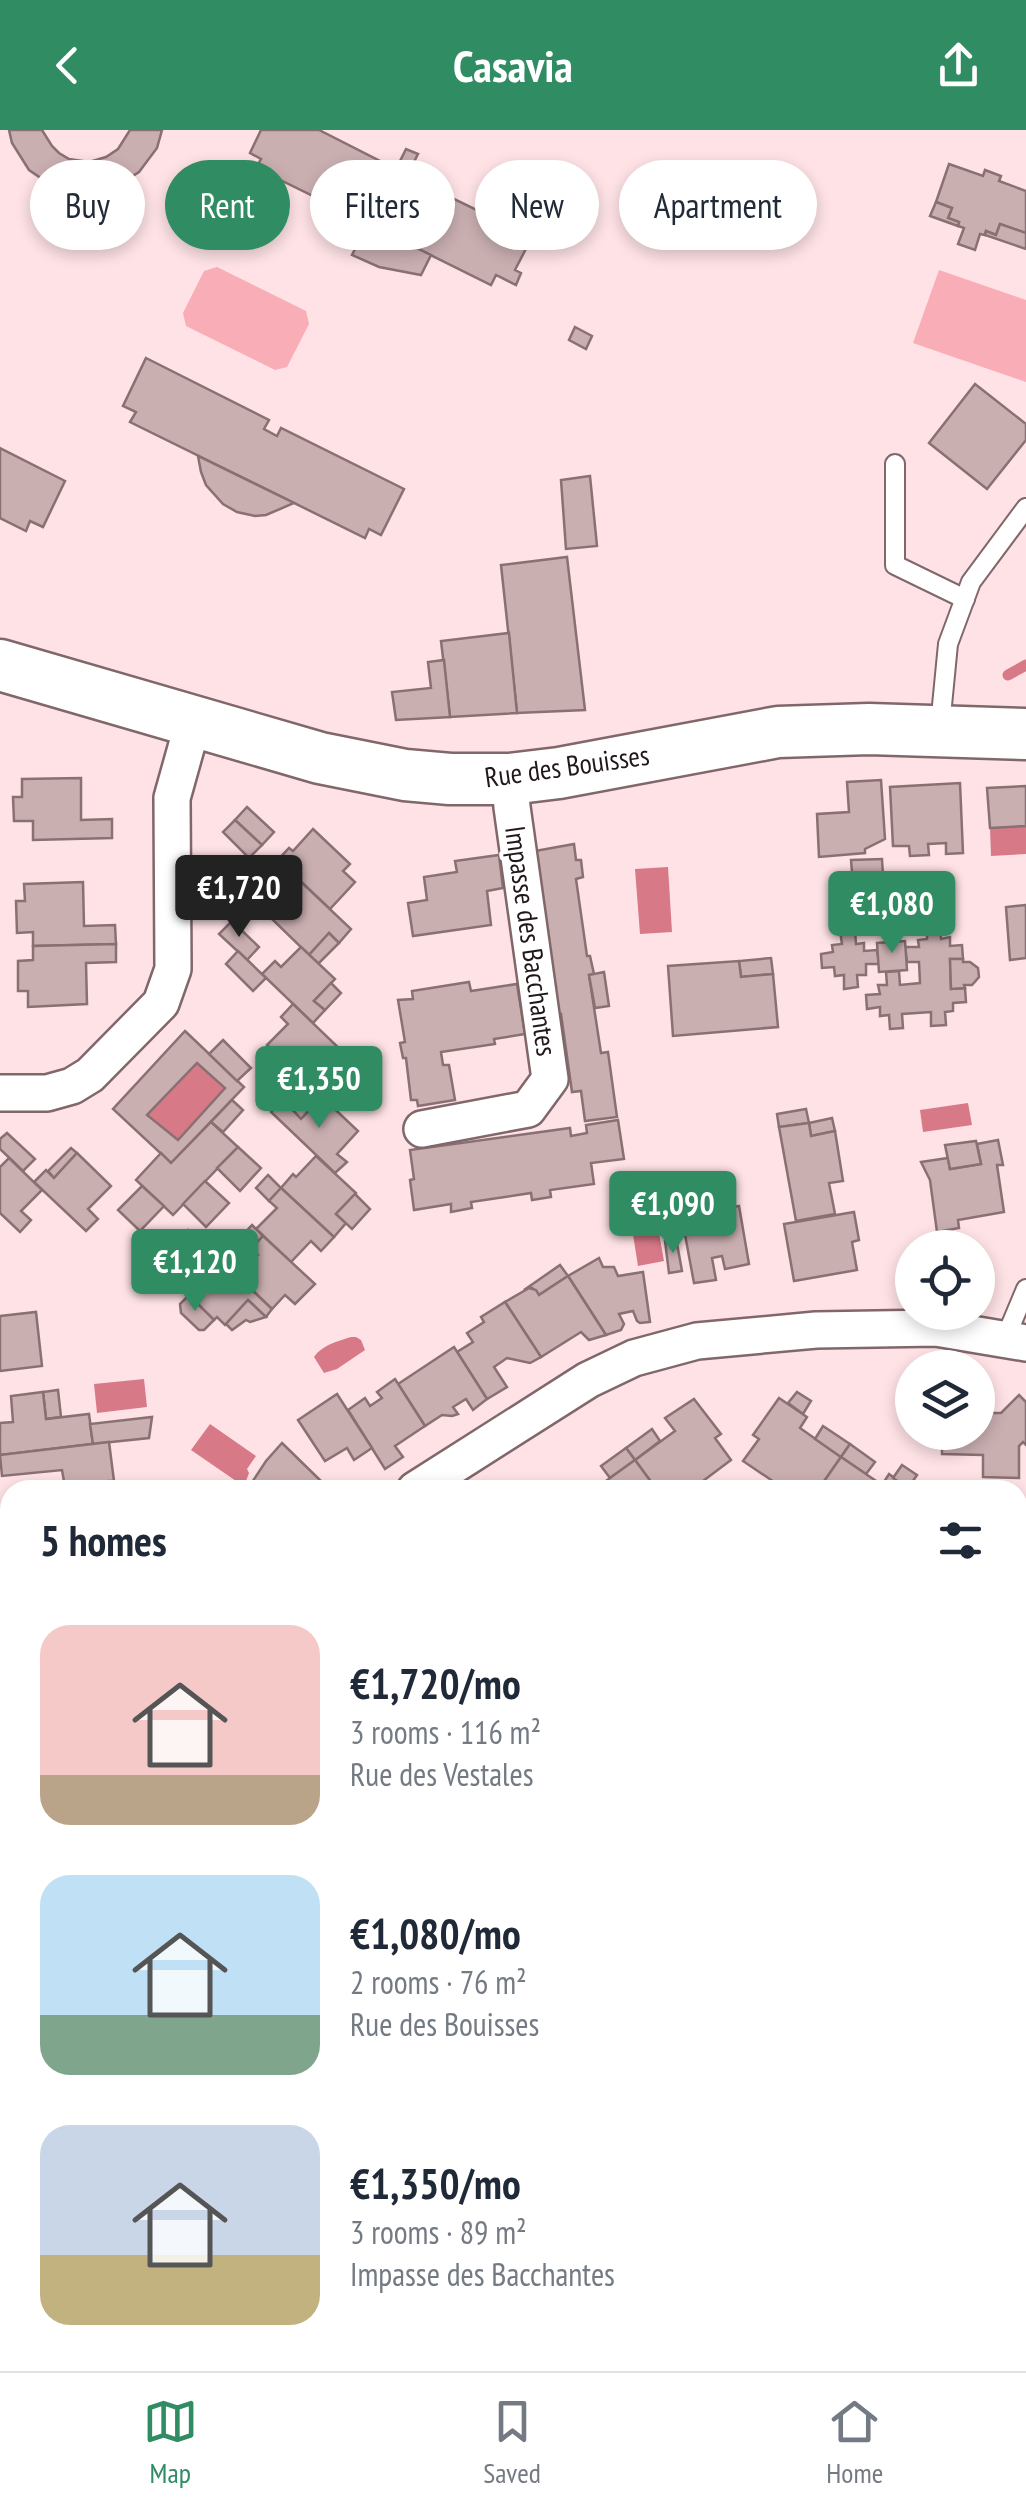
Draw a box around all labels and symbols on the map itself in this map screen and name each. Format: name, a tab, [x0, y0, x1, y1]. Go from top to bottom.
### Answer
street label: Rue des Bouisses	[482, 736, 652, 795]
street label: Impasse des Bacchantes	[497, 824, 566, 1058]
pin: €1,720	[158, 855, 320, 940]
pin: €1,080	[811, 871, 973, 956]
pin: €1,350	[238, 1046, 400, 1131]
pin: €1,090	[592, 1171, 754, 1256]
pin: €1,120	[114, 1229, 276, 1314]

